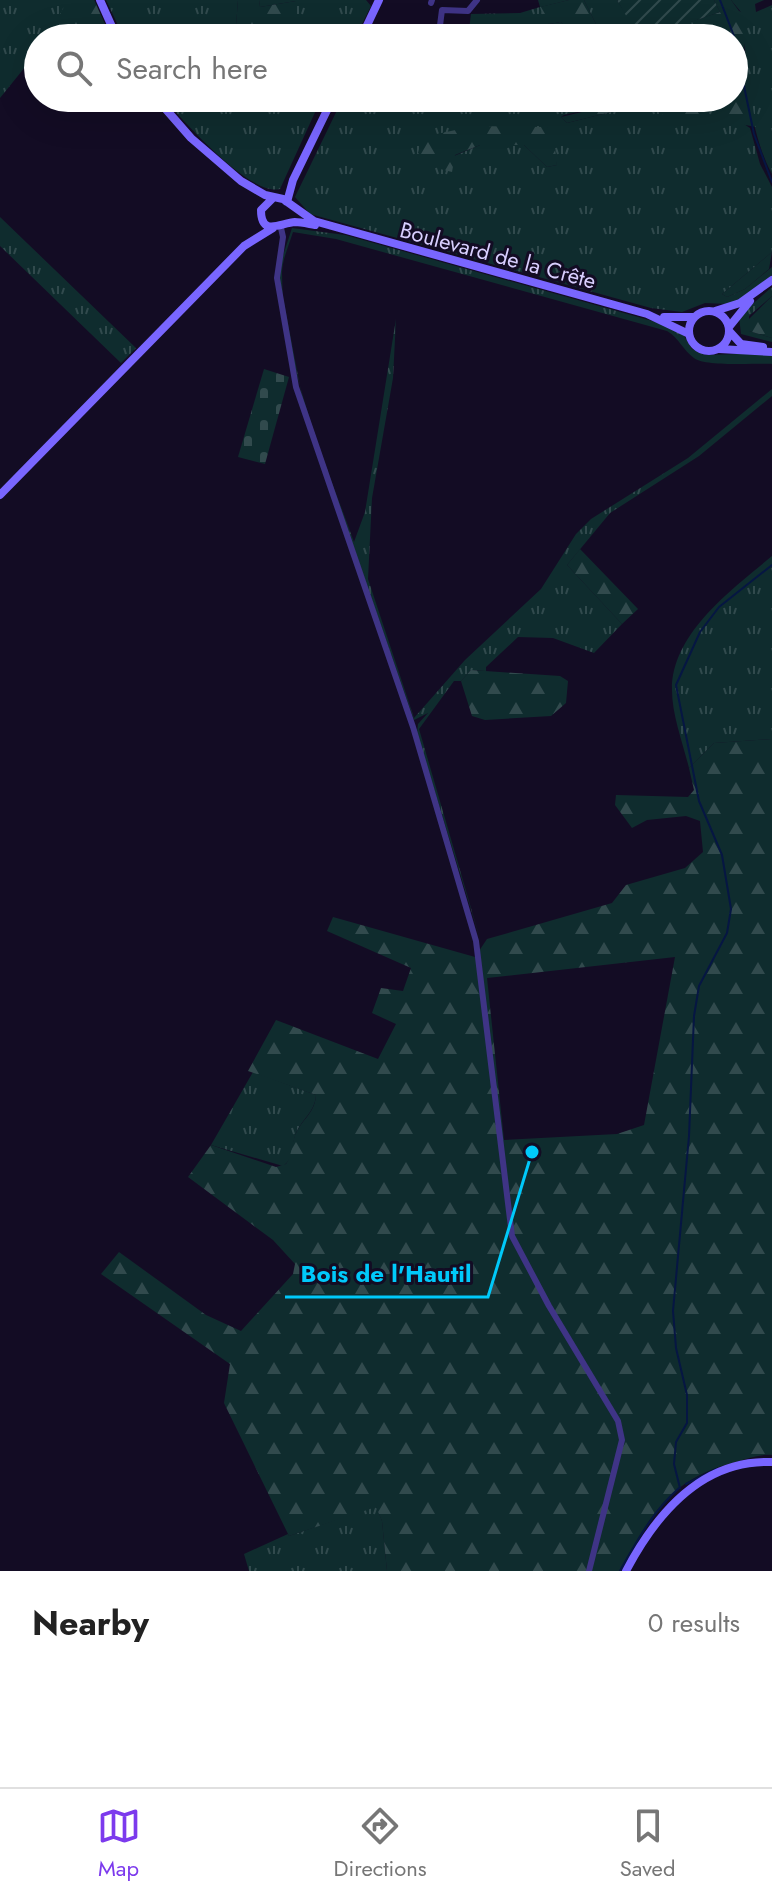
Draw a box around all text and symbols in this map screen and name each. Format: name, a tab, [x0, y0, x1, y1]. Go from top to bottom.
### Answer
search box	[24, 24, 748, 112]
icon: search	[52, 46, 96, 90]
text: Search here	[116, 47, 268, 90]
street label: Boulevard de la Crête	[396, 213, 600, 297]
callout: Bois de l'Hautil	[285, 1249, 488, 1297]
text: Bois de l'Hautil	[301, 1256, 471, 1291]
text: Nearby	[32, 1599, 149, 1648]
text: 0 results	[648, 1604, 740, 1642]
tab: Map	[97, 1804, 141, 1884]
tab: Directions	[334, 1804, 427, 1884]
tab: Saved	[620, 1804, 675, 1884]

